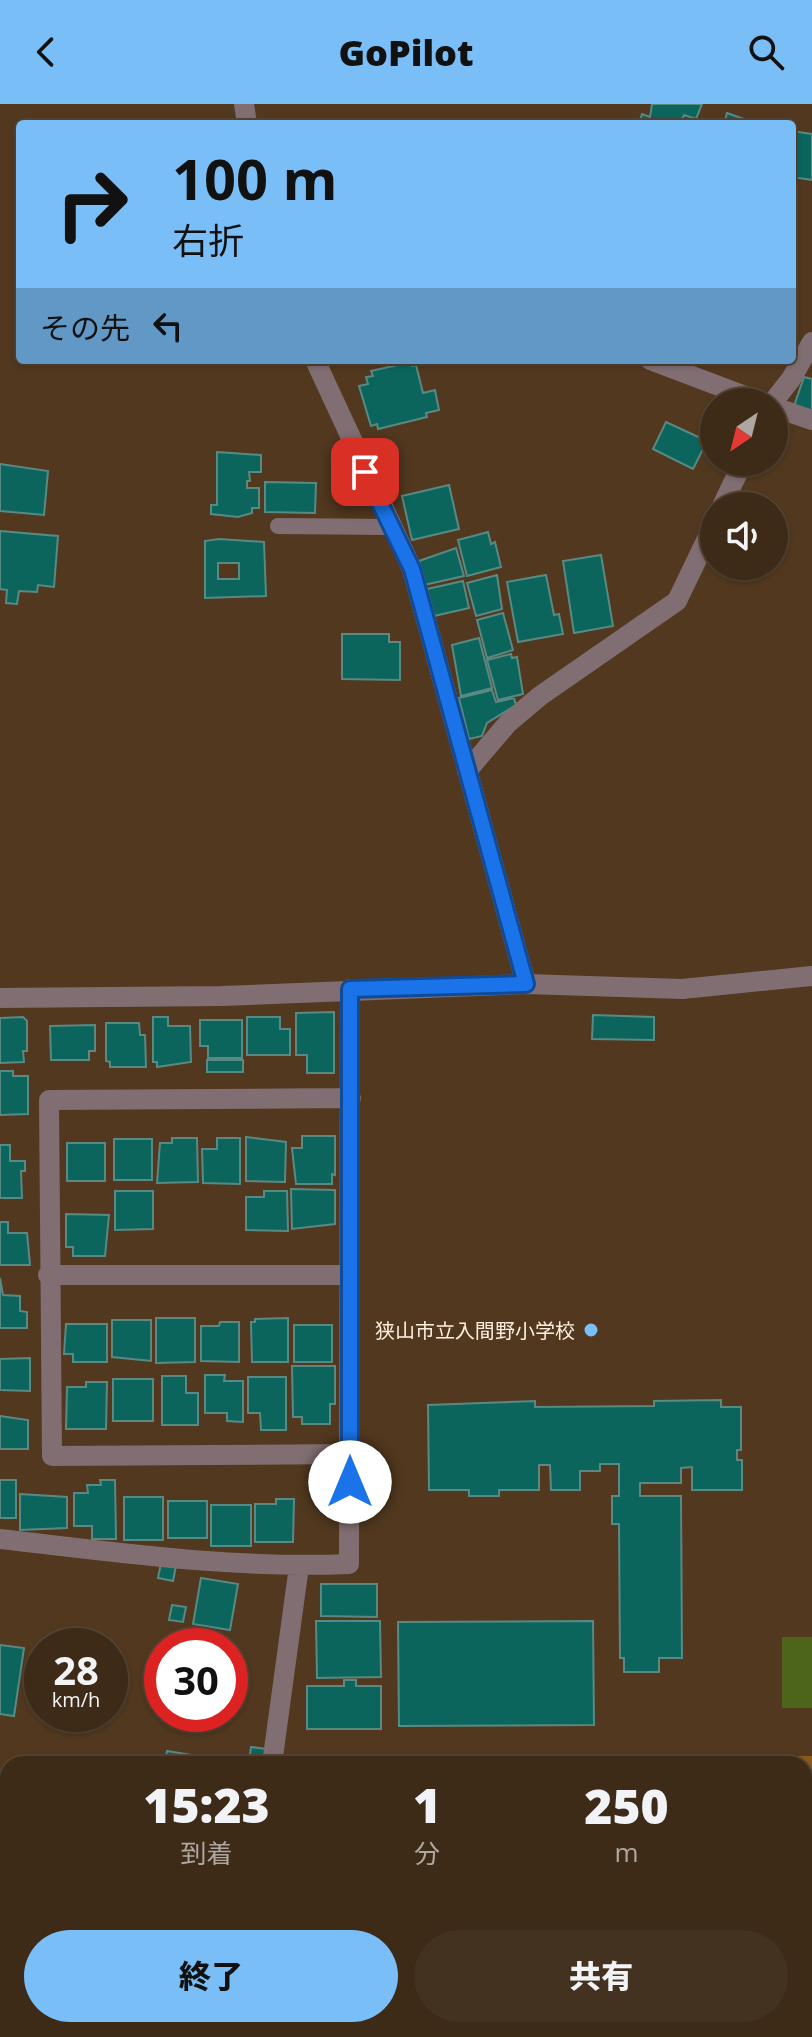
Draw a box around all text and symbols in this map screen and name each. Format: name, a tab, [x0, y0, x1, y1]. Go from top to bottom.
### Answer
text: GoPilot	[338, 28, 474, 77]
icon: back	[24, 30, 68, 74]
icon: search	[744, 30, 788, 74]
text: 100 m	[172, 140, 338, 216]
icon: right	[40, 152, 144, 256]
text: 右折	[172, 216, 244, 265]
icon: left	[146, 304, 190, 348]
text: その先	[40, 307, 130, 348]
north arrow	[700, 388, 788, 476]
map controls	[700, 388, 788, 580]
pin	[331, 438, 399, 506]
icon: arrive	[343, 450, 387, 494]
button: sound	[700, 492, 788, 580]
place label: 狭山市立入間野小学校	[375, 1317, 575, 1344]
marker: 狭山市立入間野小学校	[582, 1321, 600, 1339]
position arrow	[308, 1440, 392, 1524]
speed limit sign: 30	[144, 1628, 248, 1732]
text: 28	[53, 1642, 99, 1697]
text: km/h	[52, 1686, 100, 1713]
text: 15:23	[143, 1772, 270, 1837]
text: 1	[413, 1772, 441, 1837]
text: 250	[584, 1773, 669, 1838]
text: m	[614, 1834, 639, 1870]
text: 到着	[180, 1835, 232, 1871]
text: 分	[414, 1835, 440, 1871]
button: 終了	[24, 1930, 398, 2022]
button: 共有	[414, 1930, 788, 2022]

